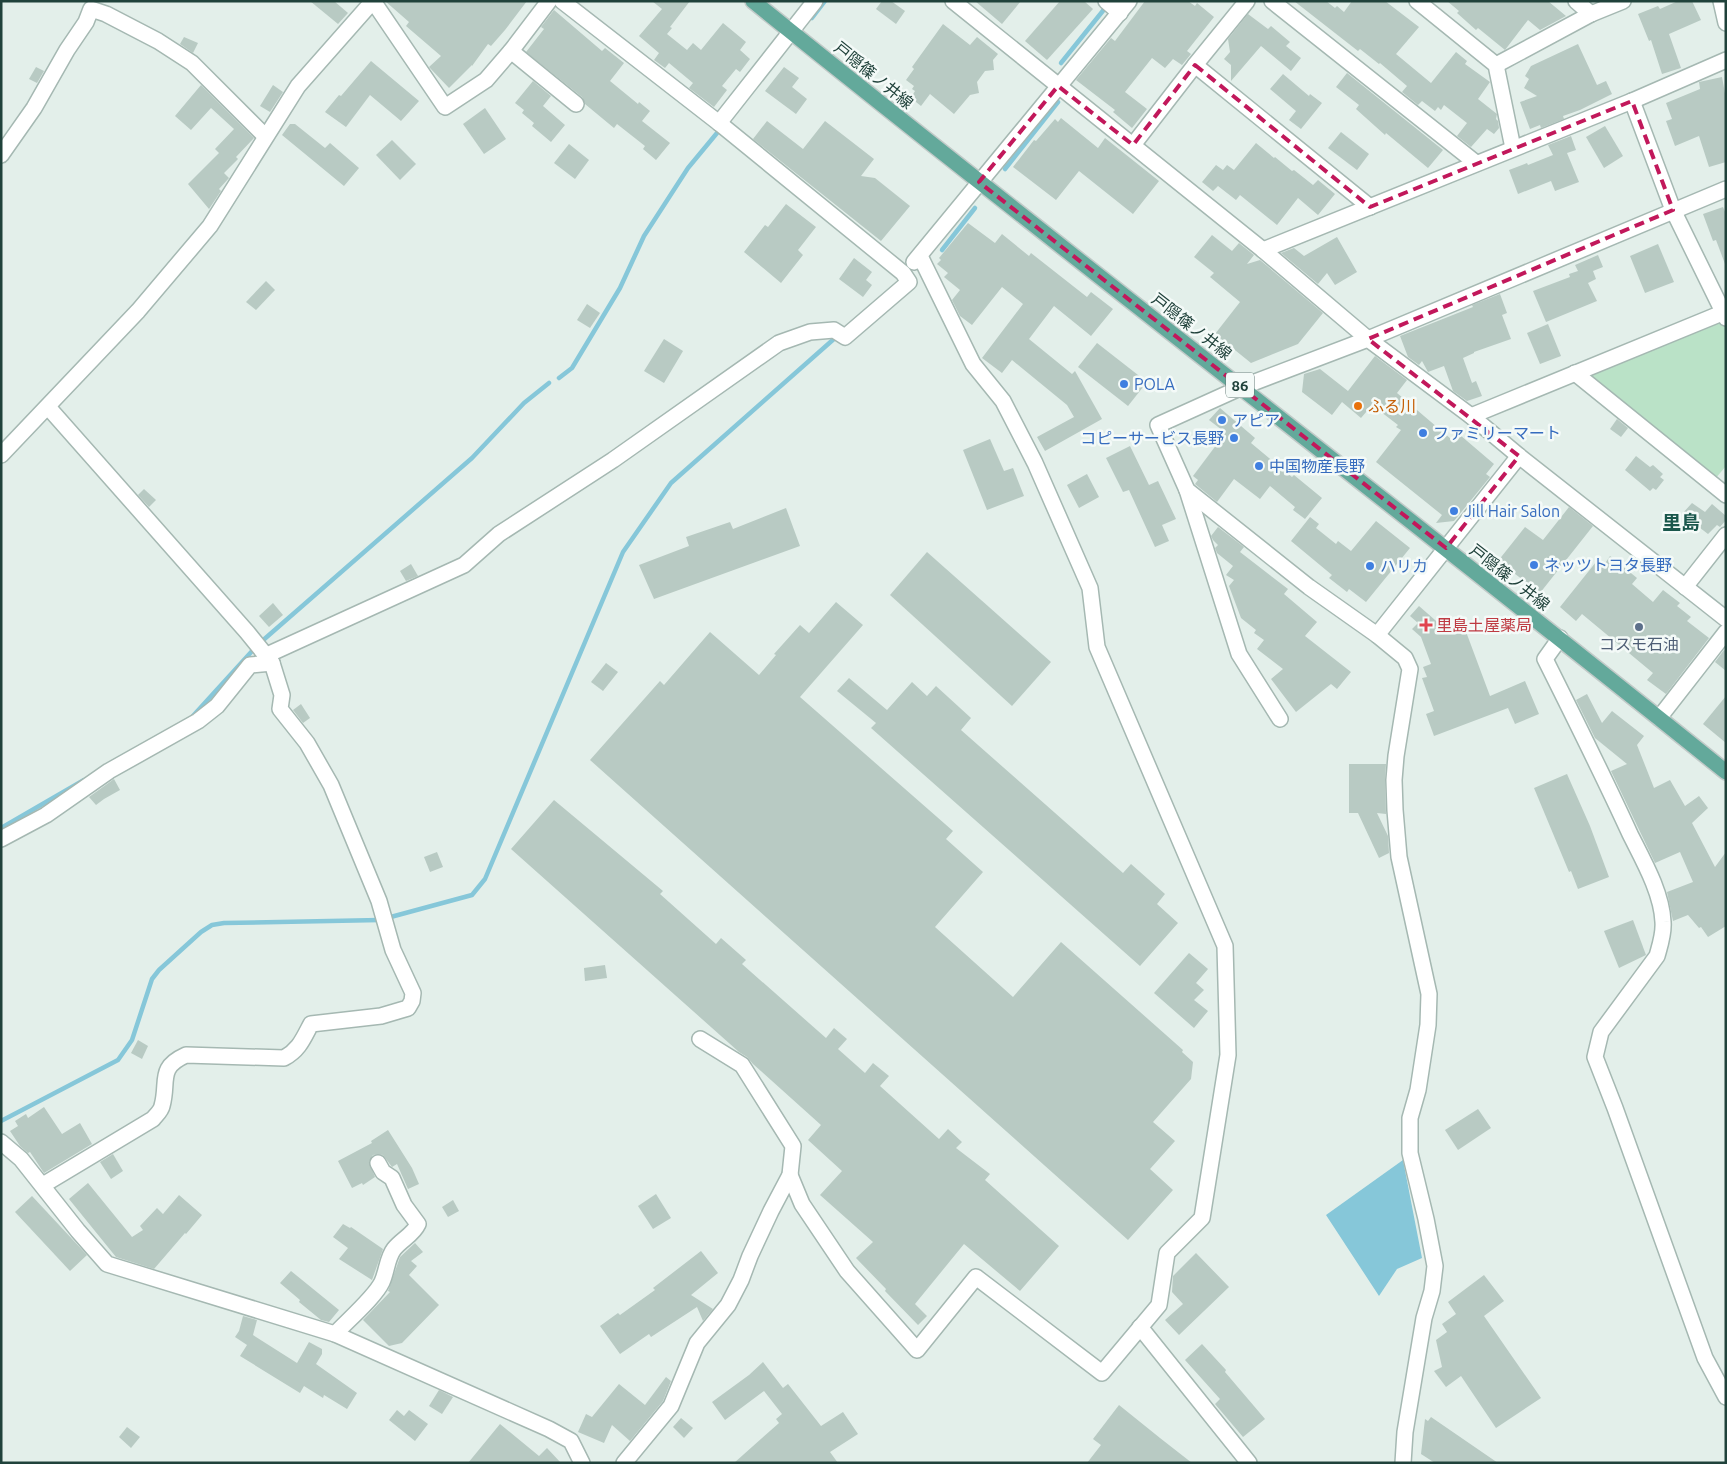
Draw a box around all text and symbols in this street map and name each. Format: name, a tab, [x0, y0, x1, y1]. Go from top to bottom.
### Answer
street label: 戸隠篠ノ井線	[831, 38, 917, 112]
street label: 戸隠篠ノ井線	[1149, 289, 1235, 363]
road number: 86	[1226, 372, 1254, 398]
place label: POLA	[1134, 375, 1176, 393]
marker: POLA	[1118, 378, 1130, 390]
place label: ふる川	[1368, 397, 1416, 415]
marker: ふる川	[1352, 400, 1364, 412]
place label: アピア	[1232, 411, 1280, 429]
marker: アピア	[1216, 414, 1228, 426]
place label: ファミリーマート	[1433, 424, 1561, 442]
marker: ファミリーマート	[1417, 427, 1429, 439]
place label: コピーサービス長野	[1080, 429, 1224, 447]
marker: コピーサービス長野	[1228, 432, 1240, 444]
place label: 中国物産長野	[1269, 457, 1365, 475]
marker: 中国物産長野	[1253, 460, 1265, 472]
place label: Jill Hair Salon	[1464, 502, 1560, 520]
marker: Jill Hair Salon	[1448, 505, 1460, 517]
district label: 里島	[1662, 511, 1700, 533]
street label: 戸隠篠ノ井線	[1467, 540, 1553, 614]
place label: ネッツトヨタ長野	[1544, 556, 1672, 574]
place label: ハリカ	[1380, 557, 1428, 575]
marker: ネッツトヨタ長野	[1528, 559, 1540, 571]
marker: ハリカ	[1364, 560, 1376, 572]
place label: 里島土屋薬局	[1436, 616, 1532, 634]
marker: 里島土屋薬局	[1420, 619, 1432, 631]
marker: コスモ石油	[1633, 621, 1645, 633]
place label: コスモ石油	[1599, 635, 1679, 653]

